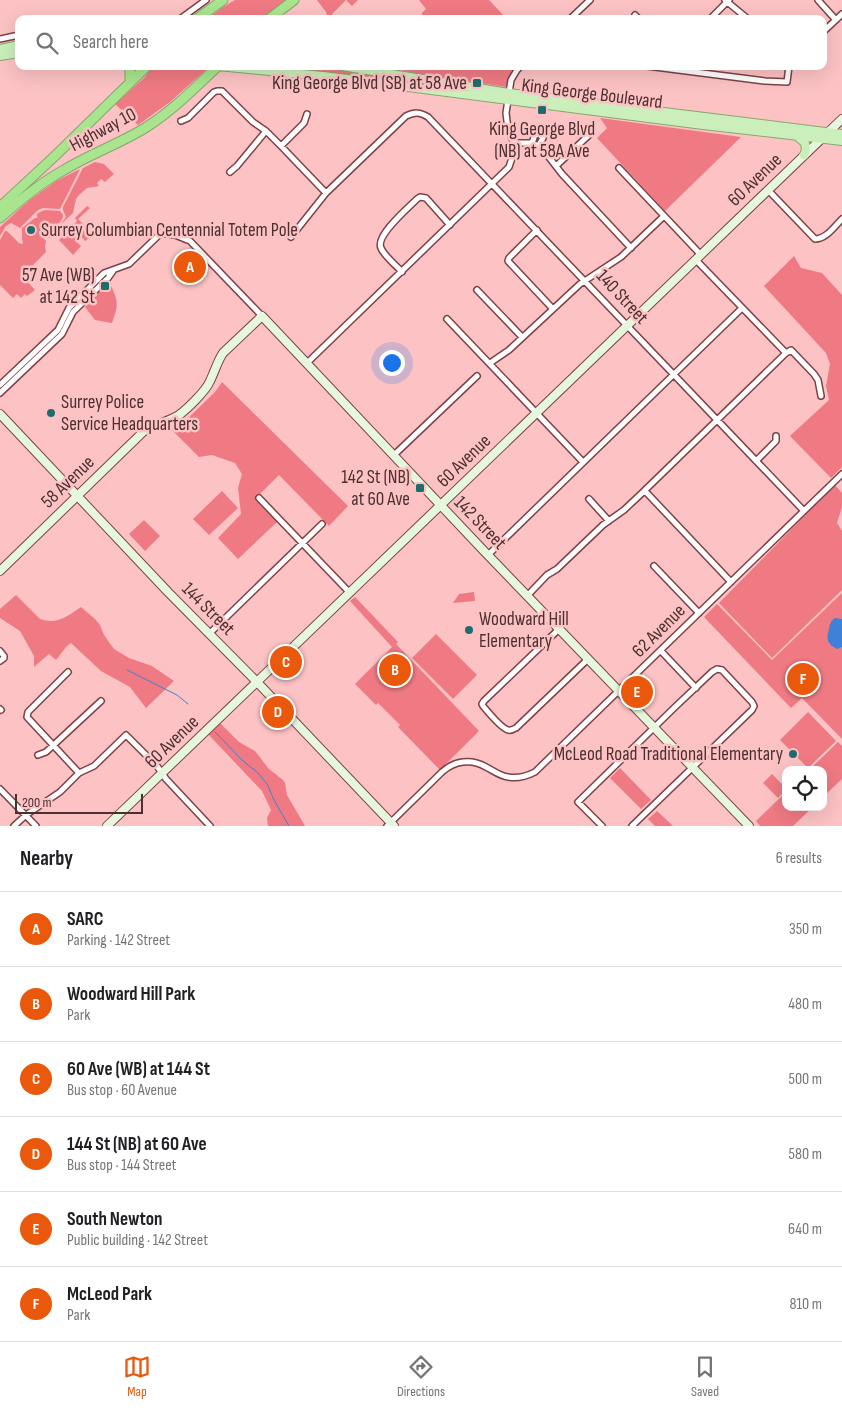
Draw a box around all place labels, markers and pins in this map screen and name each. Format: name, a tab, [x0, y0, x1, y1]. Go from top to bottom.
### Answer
place label: King George Blvd (SB) at 58 Ave	[272, 72, 467, 95]
marker: King George Blvd (SB) at 58 Ave	[471, 77, 483, 89]
marker: King George Blvd (NB) at 58A Ave	[536, 104, 548, 116]
place label: King George Blvd (NB) at 58A Ave	[489, 118, 595, 163]
place label: Surrey Columbian Centennial Totem Pole	[41, 219, 298, 242]
marker: Surrey Columbian Centennial Totem Pole	[25, 224, 37, 236]
pin: A	[174, 248, 206, 286]
place label: 57 Ave (WB) at 142 St	[22, 264, 95, 309]
marker: 57 Ave (WB) at 142 St	[99, 280, 111, 292]
place label: Surrey Police Service Headquarters	[61, 391, 198, 436]
marker: Surrey Police Service Headquarters	[45, 407, 57, 419]
place label: 142 St (NB) at 60 Ave	[341, 466, 410, 511]
marker: 142 St (NB) at 60 Ave	[414, 482, 426, 494]
place label: Woodward Hill Elementary	[479, 608, 569, 653]
marker: Woodward Hill Elementary	[463, 624, 475, 636]
pin: C	[270, 643, 302, 681]
pin: B	[379, 651, 411, 689]
pin: F	[787, 660, 819, 698]
pin: E	[621, 673, 653, 711]
pin: D	[262, 693, 294, 731]
place label: McLeod Road Traditional Elementary	[554, 743, 784, 766]
marker: McLeod Road Traditional Elementary	[787, 748, 799, 760]

